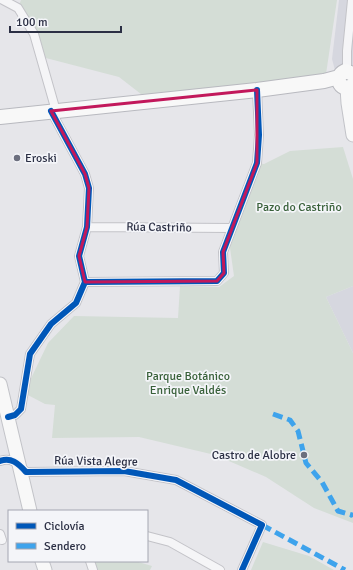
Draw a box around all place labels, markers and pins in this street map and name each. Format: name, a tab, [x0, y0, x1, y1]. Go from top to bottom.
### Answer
place label: Eroski	[25, 151, 57, 166]
marker: Eroski	[12, 153, 22, 163]
place label: Castro de Alobre	[212, 448, 296, 463]
marker: Castro de Alobre	[299, 450, 309, 460]

